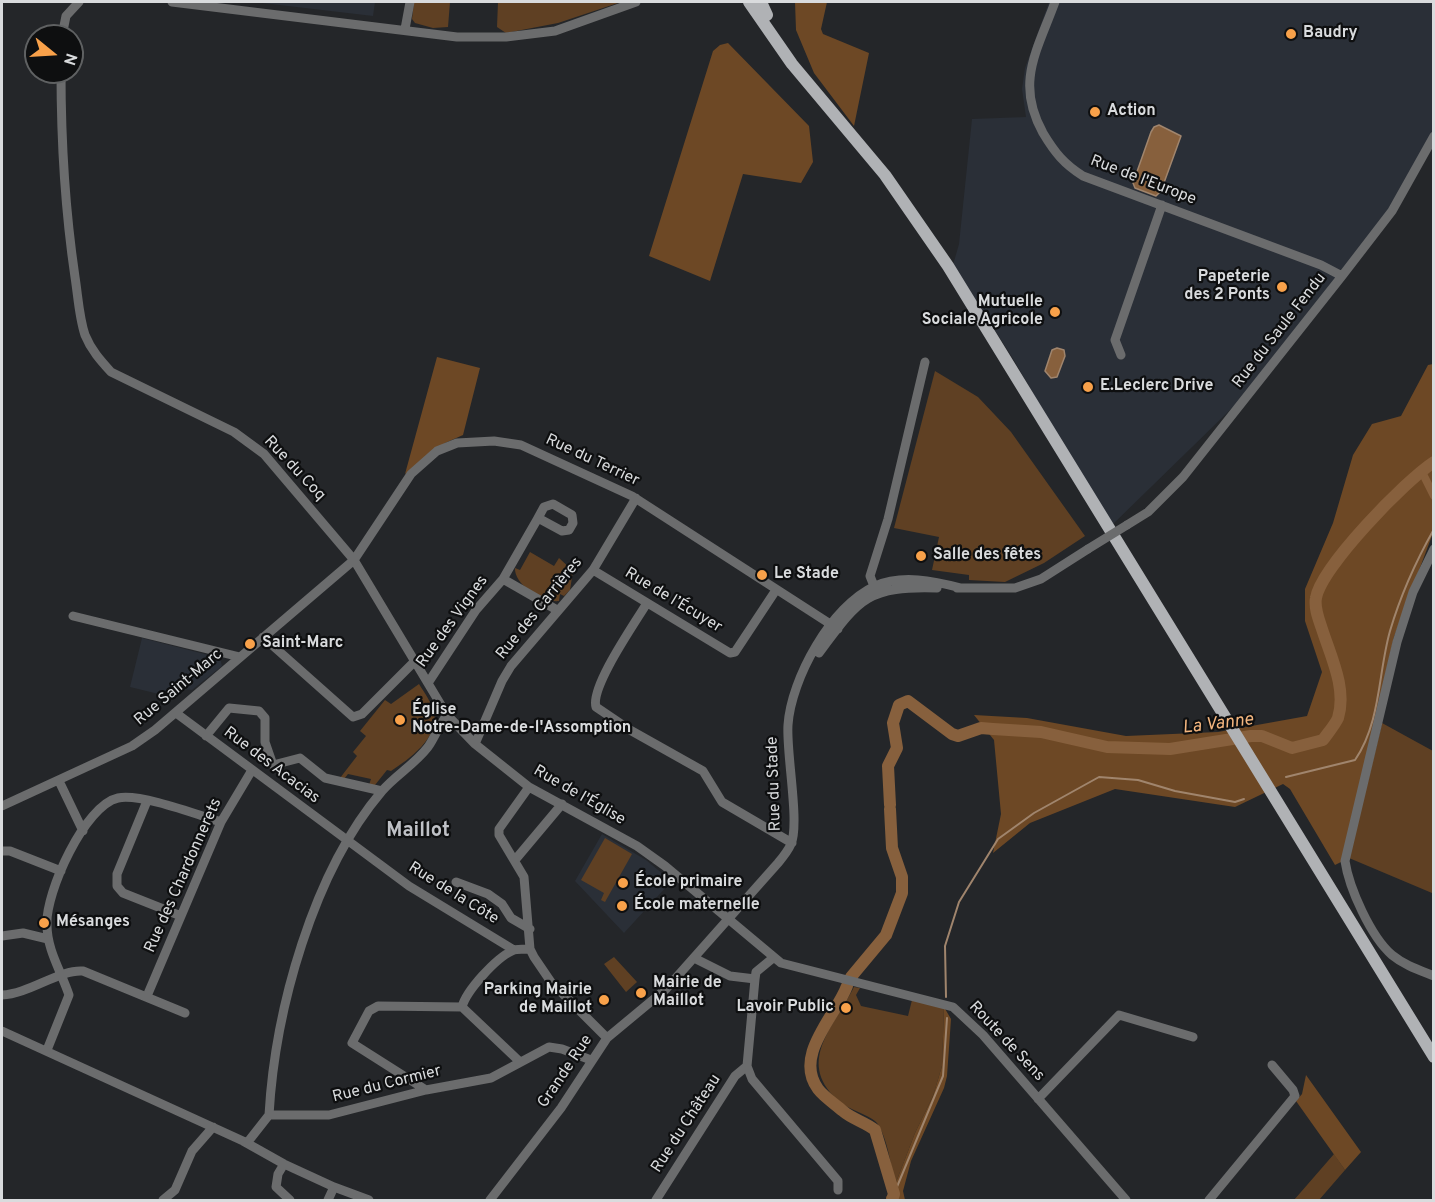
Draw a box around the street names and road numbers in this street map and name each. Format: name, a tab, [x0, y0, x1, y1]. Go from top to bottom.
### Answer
street label: Rue de l'Europe	[1087, 152, 1199, 210]
street label: Rue du Saule Fendu	[1229, 270, 1331, 392]
street label: Rue du Terrier	[542, 431, 642, 491]
street label: Rue du Coq	[259, 432, 329, 506]
street label: Rue des Carrières	[493, 554, 587, 664]
street label: Rue de l’Écuyer	[621, 564, 725, 638]
street label: Rue des Vignes	[413, 572, 493, 672]
street label: Rue Saint-Marc	[131, 646, 227, 730]
street label: Rue des Acacias	[219, 724, 323, 808]
street label: Rue du Stade	[764, 736, 786, 832]
street label: Rue de l'Église	[530, 762, 628, 830]
street label: Rue des Chardonnerets	[141, 796, 227, 956]
street label: Rue de la Côte	[404, 859, 502, 929]
street label: Route de Sens	[964, 998, 1048, 1086]
street label: Grande Rue	[535, 1032, 597, 1112]
street label: Rue du Cormier	[331, 1062, 443, 1108]
street label: Rue du Château	[648, 1071, 726, 1177]

